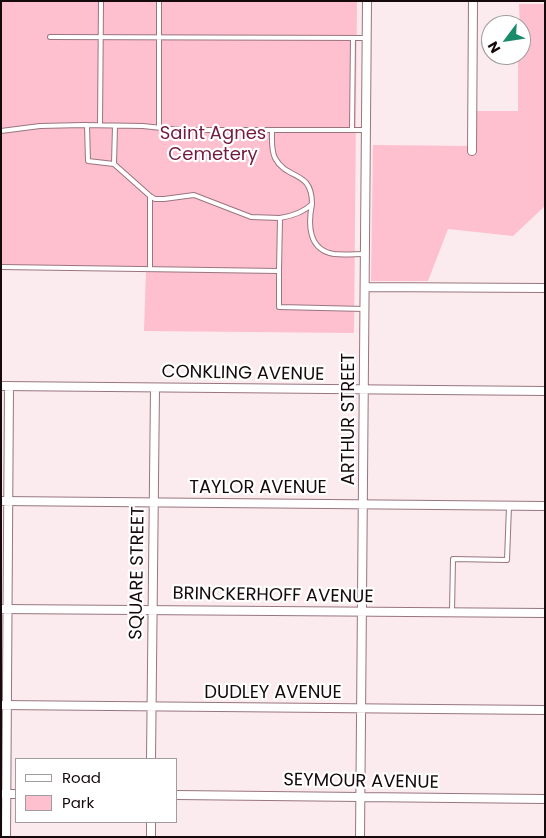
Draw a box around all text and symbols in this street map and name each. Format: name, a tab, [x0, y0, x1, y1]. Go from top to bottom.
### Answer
north arrow	[481, 15, 531, 65]
text: N	[483, 38, 505, 57]
park label: Saint Agnes Cemetery	[160, 123, 266, 166]
street label: ARTHUR STREET	[338, 353, 360, 485]
street label: CONKLING AVENUE	[161, 362, 325, 386]
street label: TAYLOR AVENUE	[189, 477, 327, 499]
street label: SQUARE STREET	[126, 506, 150, 640]
street label: BRINCKERHOFF AVENUE	[172, 583, 374, 609]
street label: DUDLEY AVENUE	[204, 682, 342, 704]
legend	[15, 758, 178, 823]
text: Road	[62, 767, 101, 788]
street label: SEYMOUR AVENUE	[283, 770, 439, 794]
text: Park	[62, 792, 94, 813]

